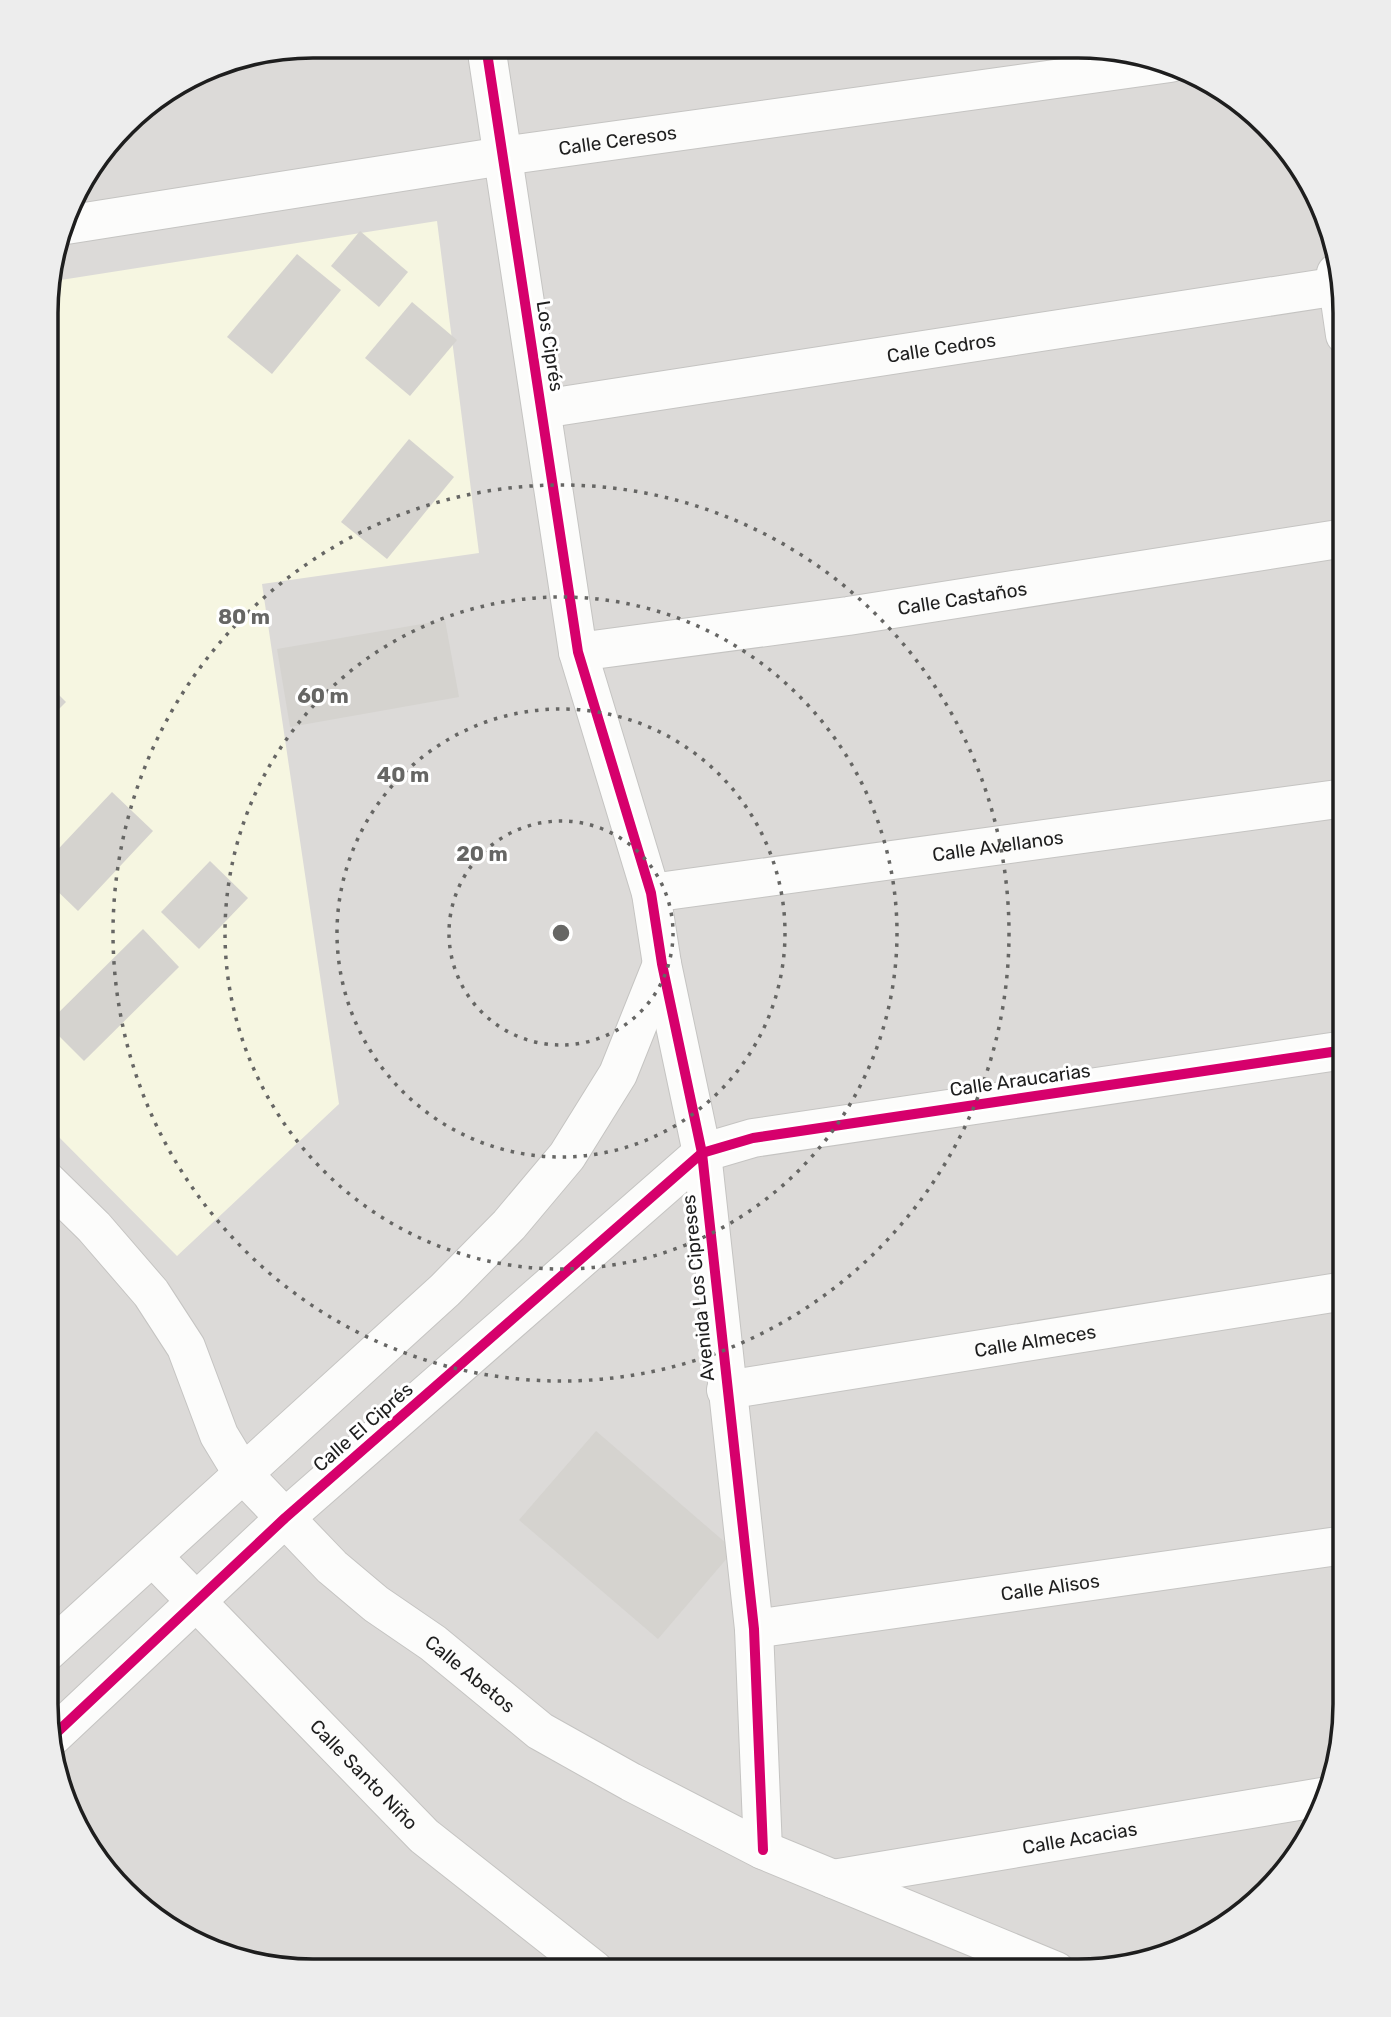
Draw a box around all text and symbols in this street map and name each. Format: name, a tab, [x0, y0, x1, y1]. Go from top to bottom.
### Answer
street label: Calle Ceresos	[557, 120, 678, 160]
street label: Los Ciprés	[531, 299, 569, 393]
street label: Calle Cedros	[885, 328, 997, 367]
street label: Calle Castaños	[896, 577, 1029, 620]
text: 80 m	[218, 604, 270, 629]
text: 60 m	[297, 683, 349, 708]
text: 40 m	[377, 762, 429, 787]
street label: Calle Avellanos	[931, 825, 1065, 866]
text: 20 m	[456, 841, 508, 866]
centre of rings	[549, 921, 573, 945]
street label: Calle Araucarias	[948, 1059, 1092, 1101]
street label: Avenida Los Cipreses	[677, 1194, 719, 1382]
street label: Calle Almeces	[973, 1320, 1098, 1362]
street label: Calle El Ciprés	[309, 1378, 417, 1476]
street label: Calle Alisos	[999, 1569, 1101, 1605]
street label: Calle Abetos	[421, 1630, 520, 1717]
street label: Calle Santo Niño	[305, 1714, 423, 1834]
street label: Calle Acacias	[1020, 1817, 1139, 1859]

